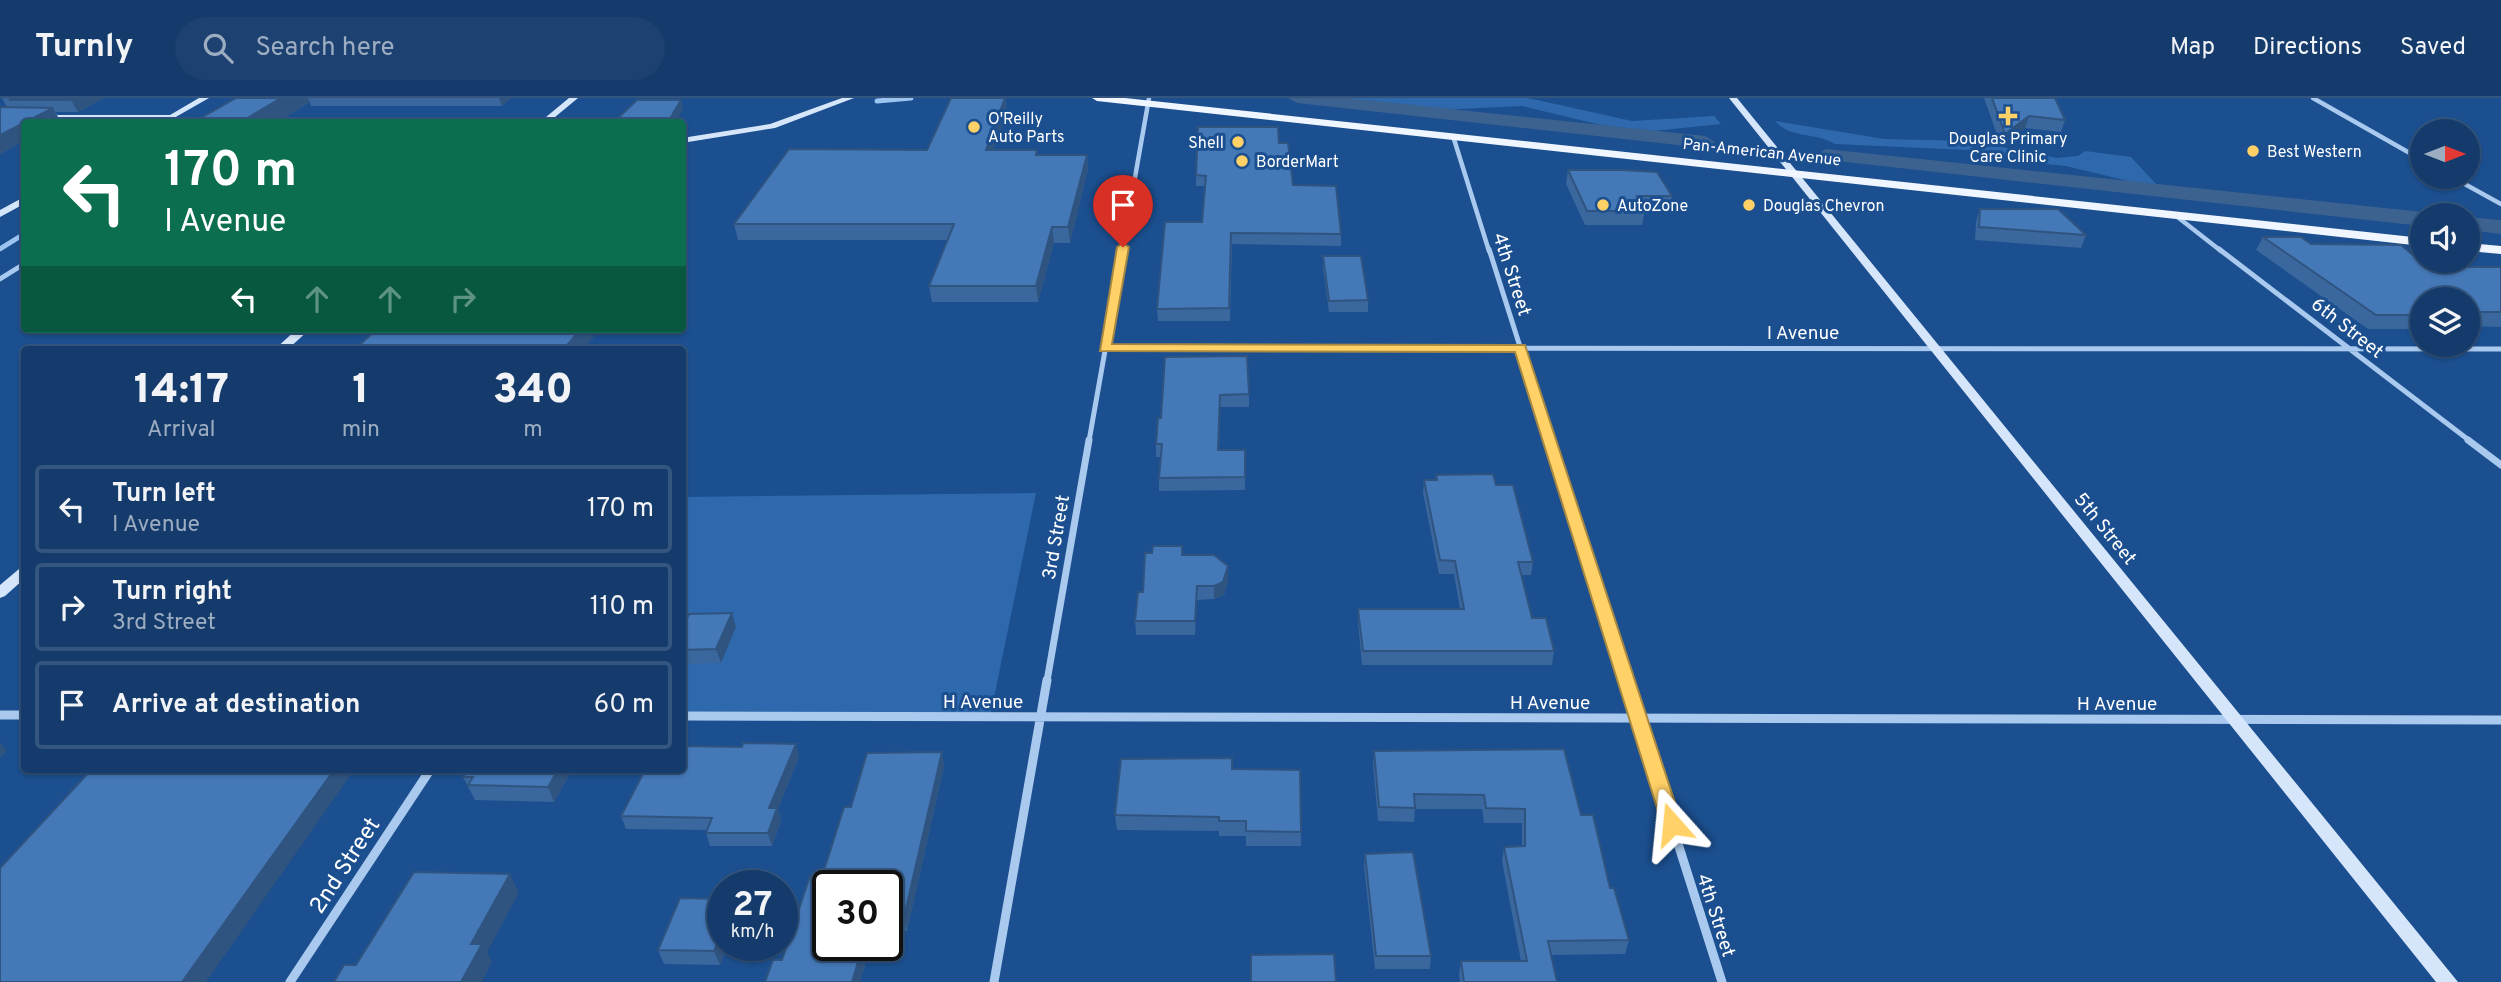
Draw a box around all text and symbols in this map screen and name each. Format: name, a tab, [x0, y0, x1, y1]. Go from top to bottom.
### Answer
search box	[175, 17, 665, 80]
text: Turnly	[35, 27, 133, 69]
icon: search	[199, 29, 237, 67]
text: Search here	[255, 32, 394, 65]
text: Map	[2170, 33, 2215, 63]
text: Directions	[2253, 33, 2362, 63]
text: Saved	[2400, 33, 2466, 63]
marker: Douglas Primary Care Clinic	[1998, 106, 2018, 126]
place label: O'Reilly Auto Parts	[988, 110, 1065, 148]
marker: O'Reilly Auto Parts	[966, 119, 982, 135]
north arrow	[2410, 119, 2480, 189]
map controls	[2410, 119, 2480, 357]
place label: Douglas Primary Care Clinic	[1949, 130, 2067, 168]
place label: Shell	[1188, 134, 1224, 154]
marker: Shell	[1230, 134, 1246, 150]
street label: Pan-American Avenue	[1682, 135, 1842, 171]
text: 170 m	[164, 142, 297, 204]
marker: Best Western	[2245, 143, 2261, 159]
place label: Best Western	[2267, 143, 2362, 163]
icon: left	[49, 147, 140, 238]
marker: BorderMart	[1234, 153, 1250, 169]
place label: BorderMart	[1256, 153, 1339, 173]
pin	[1093, 175, 1153, 247]
icon: arrive	[1104, 186, 1142, 224]
marker: AutoZone	[1595, 197, 1611, 213]
place label: AutoZone	[1617, 197, 1688, 217]
marker: Douglas Chevron	[1741, 197, 1757, 213]
place label: Douglas Chevron	[1763, 197, 1884, 217]
text: I Avenue	[164, 203, 286, 243]
button: sound	[2410, 203, 2480, 273]
street label: 4th Street	[1486, 230, 1536, 319]
icon: left	[225, 280, 263, 318]
icon: ahead	[298, 280, 336, 318]
icon: ahead	[371, 280, 409, 318]
icon: right	[444, 280, 482, 318]
button: layers	[2410, 287, 2480, 357]
street label: 6th Street	[2306, 293, 2388, 364]
street label: I Avenue	[1767, 322, 1839, 346]
text: 14:17	[134, 365, 229, 418]
text: 1	[352, 365, 369, 418]
text: 340	[493, 365, 573, 418]
text: Arrival	[147, 416, 216, 445]
text: min	[342, 416, 380, 445]
text: m	[523, 416, 543, 445]
text: Turn left	[112, 478, 216, 511]
street label: 5th Street	[2068, 488, 2141, 570]
icon: left	[53, 490, 91, 528]
text: 170 m	[587, 493, 654, 526]
street label: 3rd Street	[1038, 493, 1076, 582]
text: I Avenue	[112, 511, 200, 540]
text: Turn right	[112, 576, 232, 609]
icon: right	[53, 588, 91, 626]
text: 110 m	[590, 591, 654, 624]
text: 3rd Street	[112, 609, 216, 638]
icon: arrive	[53, 686, 91, 724]
text: Arrive at destination	[112, 689, 360, 722]
text: 60 m	[594, 689, 654, 722]
street label: H Avenue	[943, 691, 1023, 715]
street label: H Avenue	[1510, 692, 1590, 716]
street label: H Avenue	[2077, 693, 2157, 717]
position arrow	[1635, 787, 1709, 861]
street label: 2nd Street	[304, 813, 388, 920]
speed limit sign: 30	[812, 870, 903, 961]
street label: 4th Street	[1690, 871, 1740, 960]
text: 27	[733, 884, 772, 928]
text: km/h	[731, 921, 774, 944]

